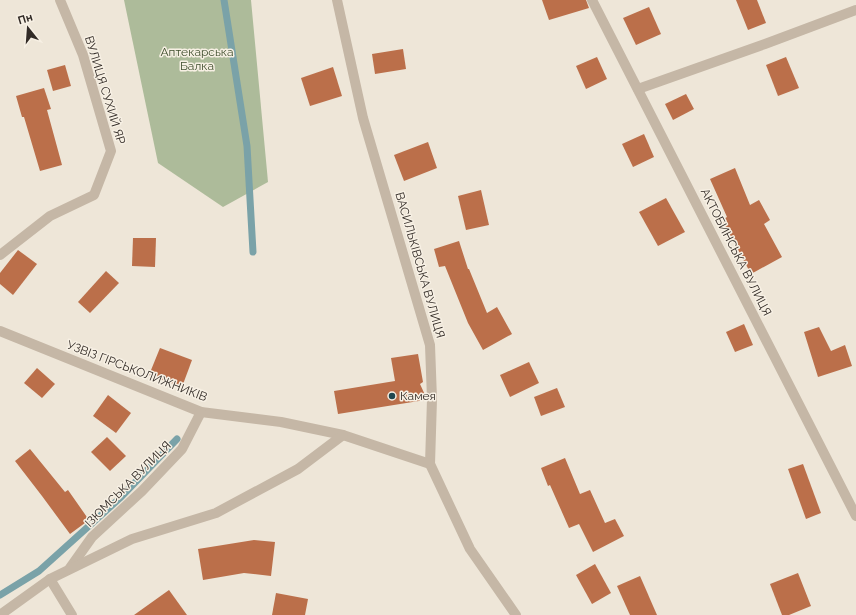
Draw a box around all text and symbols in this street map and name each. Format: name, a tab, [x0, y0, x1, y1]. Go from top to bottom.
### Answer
north arrow	[8, 8, 48, 48]
text: Пн	[16, 11, 34, 27]
street label: ВУЛИЦЯ СУХИЙ ЯР	[82, 34, 128, 146]
park label: Аптекарська Балка	[160, 45, 234, 73]
street label: АКТОБИНСЬКА ВУЛИЦЯ	[698, 186, 774, 318]
street label: ВАСИЛЬКІВСЬКА ВУЛИЦЯ	[392, 190, 448, 340]
street label: УЗВІЗ ГІРСЬКОЛИЖНИКІВ	[65, 338, 209, 404]
place label: Камея	[400, 389, 436, 403]
marker: Камея	[387, 391, 397, 401]
street label: ІЗЮМСЬКА ВУЛИЦЯ	[82, 438, 174, 530]

